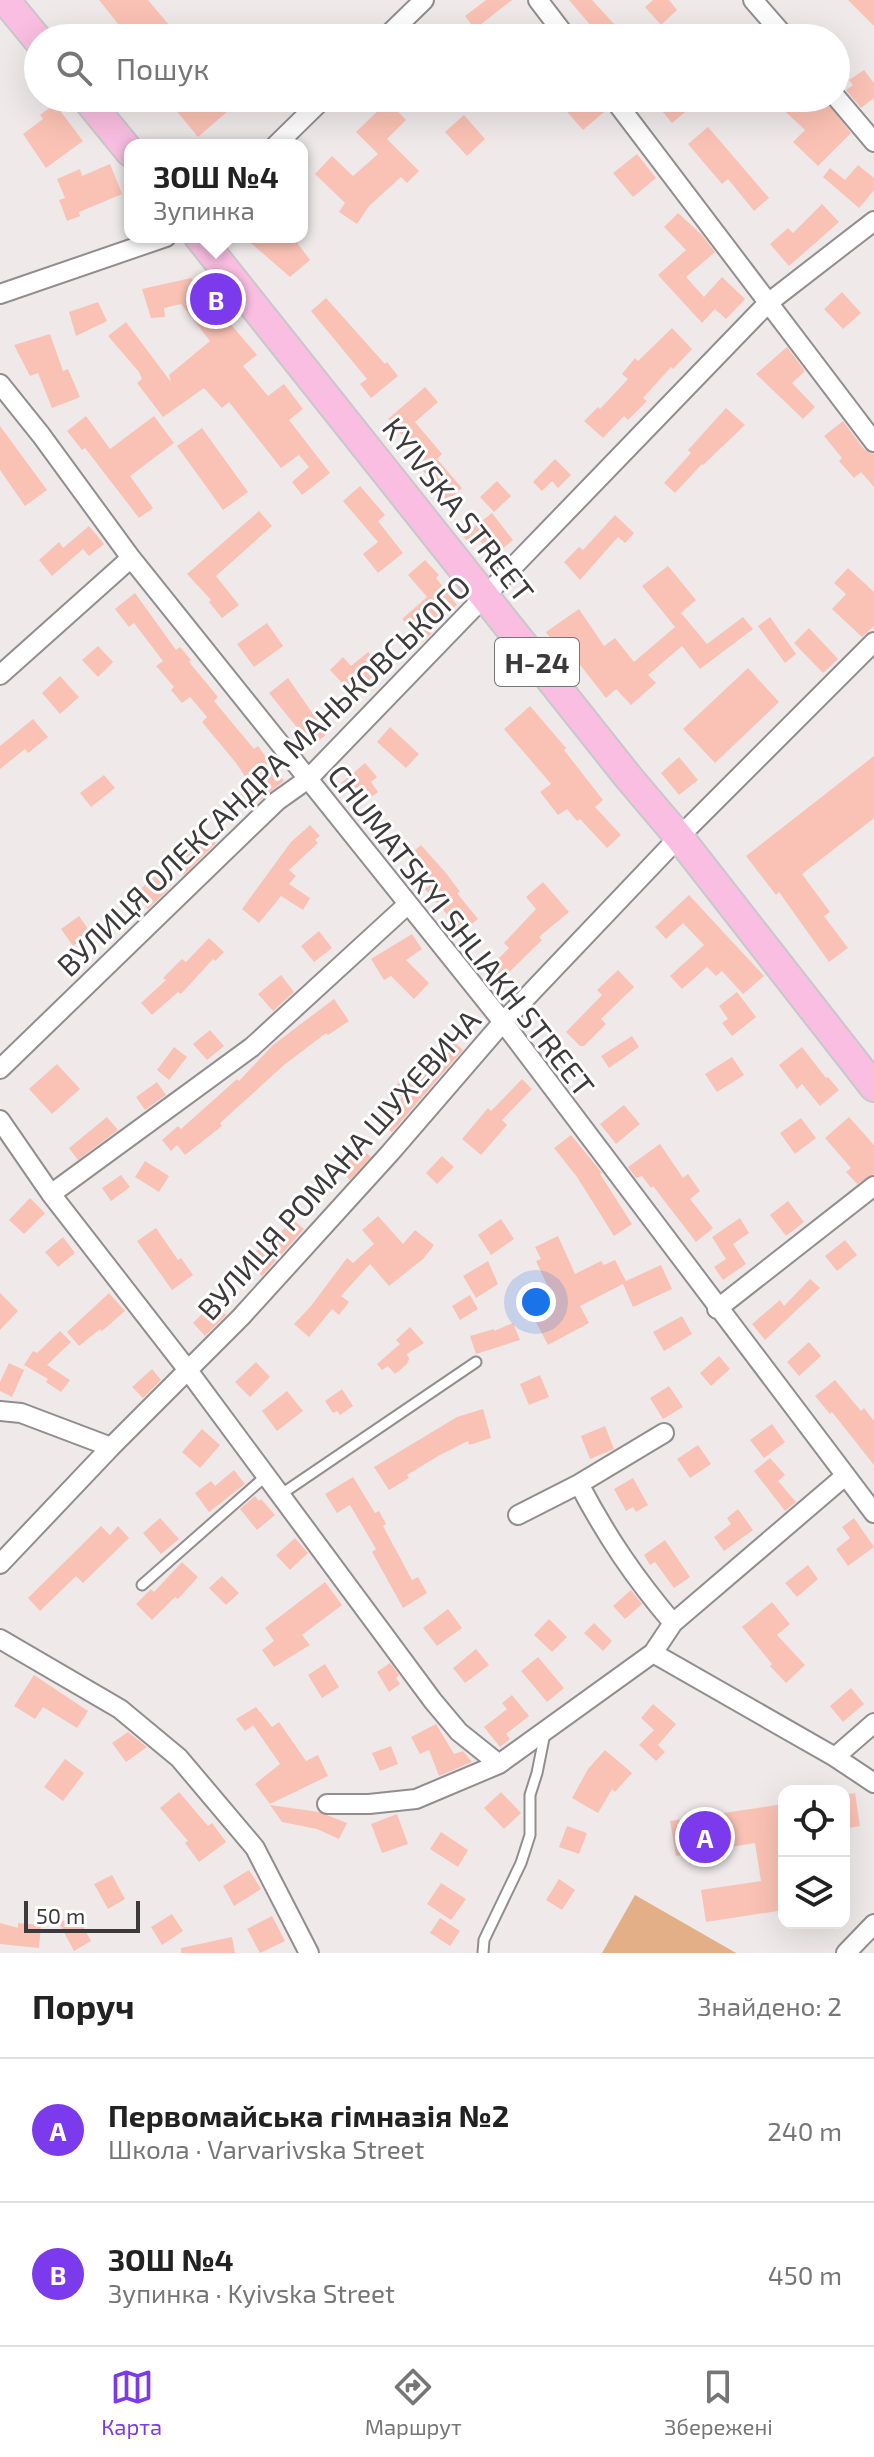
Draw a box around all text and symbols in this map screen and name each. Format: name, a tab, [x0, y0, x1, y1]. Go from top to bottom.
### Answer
search box	[24, 24, 850, 112]
icon: search	[52, 46, 96, 90]
text: Пошук	[116, 50, 209, 86]
popup	[124, 139, 308, 243]
text: ЗОШ №4	[153, 158, 279, 194]
text: Зупинка	[153, 194, 255, 225]
pin: B	[190, 269, 242, 329]
street label: KYIVSKA STREET	[376, 410, 542, 608]
street label: ВУЛИЦЯ ОЛЕКСАНДРА МАНЬКОВСЬКОГО	[49, 567, 477, 983]
road number: Н-24	[495, 638, 579, 686]
street label: CHUMATSKYI SHLIAKH STREET	[321, 757, 603, 1103]
street label: ВУЛИЦЯ РОМАНА ШУХЕВИЧА	[189, 1001, 487, 1327]
your location	[516, 1282, 556, 1322]
map controls	[778, 1785, 850, 1929]
button: locate	[778, 1785, 850, 1857]
pin: A	[679, 1807, 731, 1867]
button: layers	[778, 1857, 850, 1929]
scale bar	[24, 1897, 140, 1933]
text: 50 m	[36, 1902, 85, 1928]
text: Поруч	[32, 1985, 135, 2026]
text: Знайдено: 2	[697, 1990, 842, 2021]
text: Первомайська гімназія №2	[108, 2097, 509, 2133]
text: A	[50, 2115, 66, 2146]
text: 240 m	[767, 2115, 842, 2146]
text: Школа · Varvarivska Street	[108, 2133, 424, 2164]
text: ЗОШ №4	[108, 2241, 234, 2277]
text: B	[50, 2259, 66, 2290]
text: 450 m	[768, 2259, 842, 2290]
text: Зупинка · Kyivska Street	[108, 2277, 395, 2308]
tab: Карта	[101, 2365, 162, 2439]
tab: Маршрут	[365, 2365, 462, 2439]
tab: Збережені	[664, 2365, 773, 2439]

